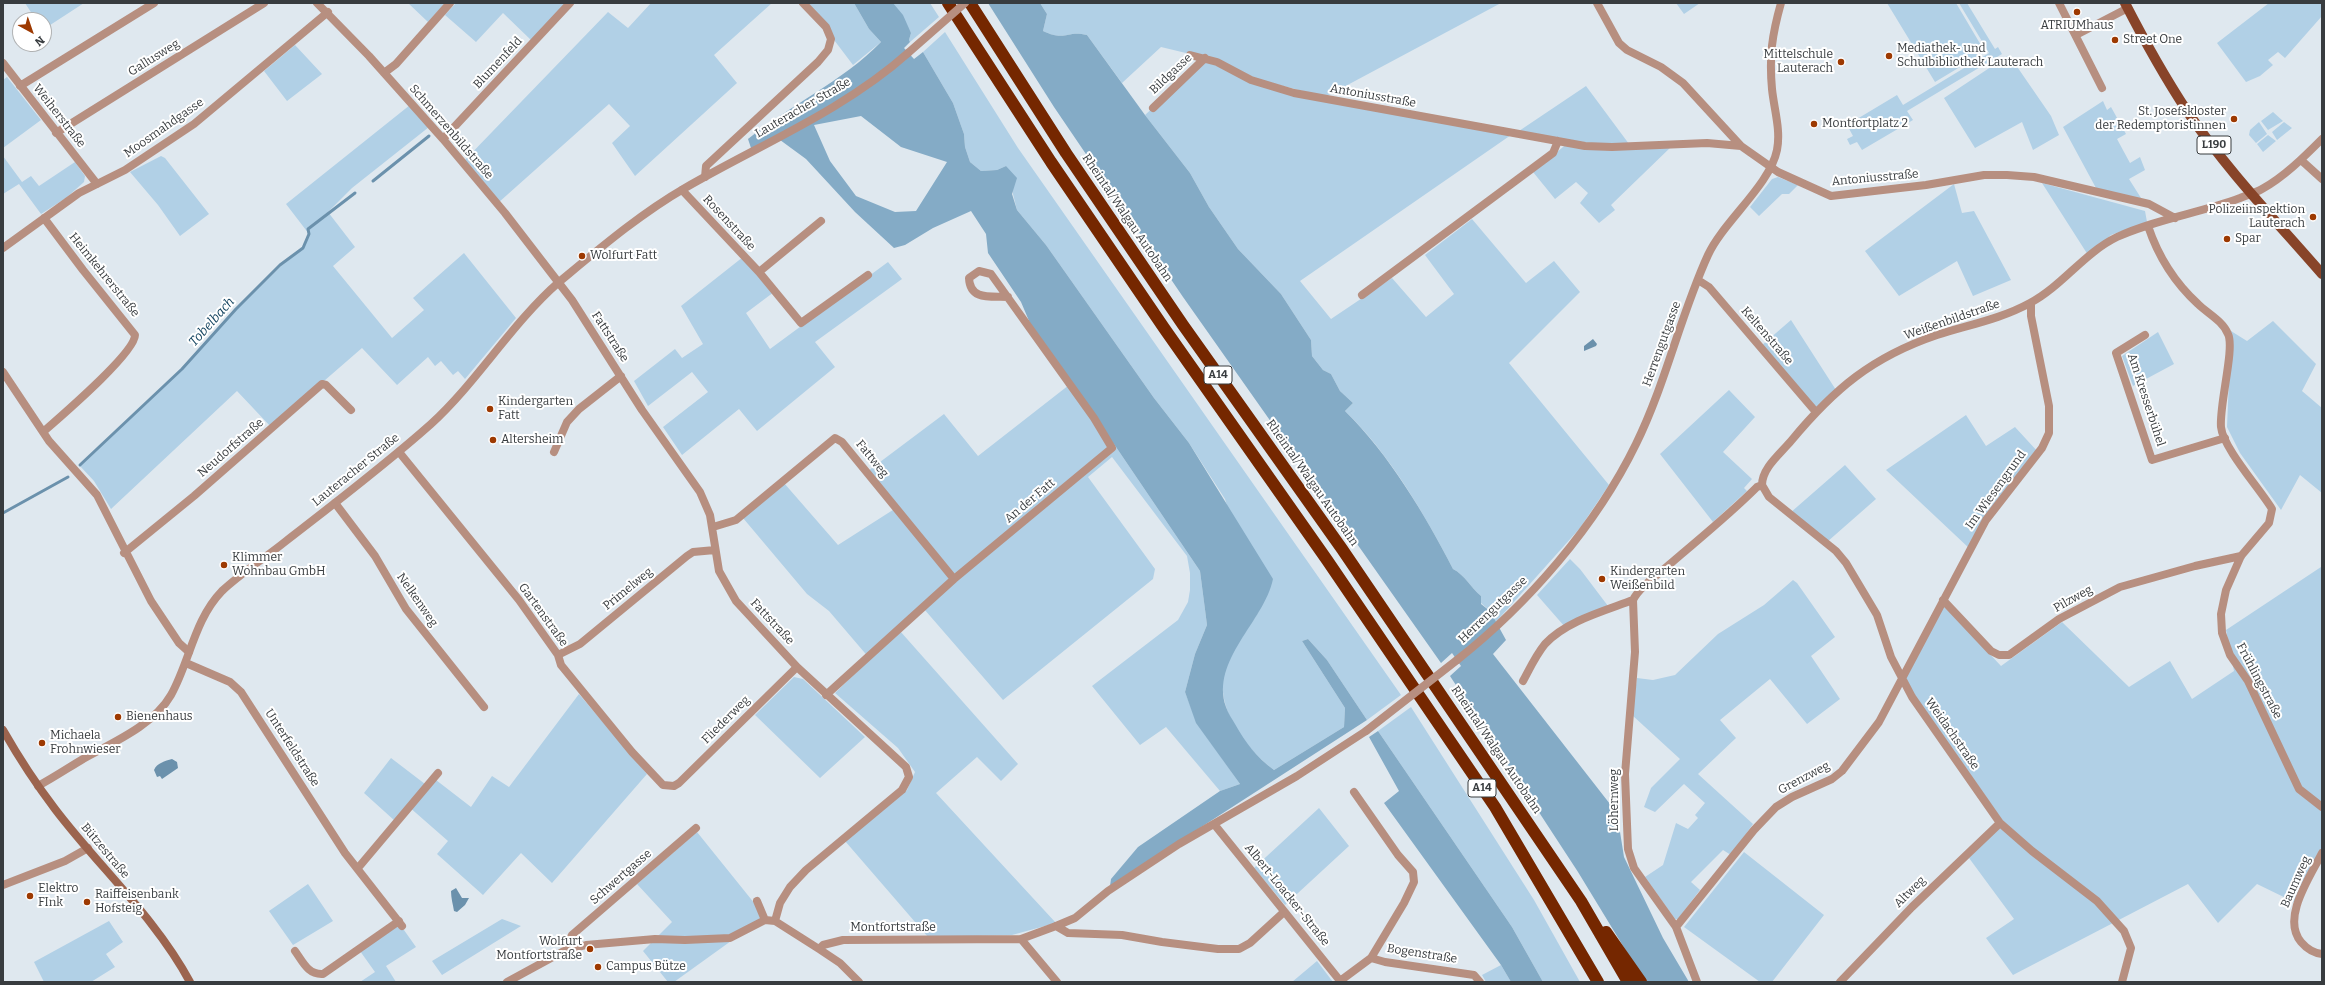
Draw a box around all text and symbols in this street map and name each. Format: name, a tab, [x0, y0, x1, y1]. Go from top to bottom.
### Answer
marker: ATRIUMhaus	[2072, 7, 2082, 17]
north arrow	[12, 12, 52, 52]
place label: ATRIUMhaus	[2040, 19, 2114, 33]
text: N	[32, 33, 47, 49]
place label: Street One	[2123, 33, 2182, 47]
street label: Blumenfeld	[470, 34, 526, 92]
marker: Street One	[2110, 35, 2120, 45]
street label: Gallusweg	[126, 37, 182, 79]
place label: Mediathek- und Schulbibliothek Lauterach	[1897, 42, 2043, 70]
place label: Mittelschule Lauterach	[1764, 48, 1833, 76]
street label: Bildgasse	[1147, 51, 1195, 97]
marker: Mediathek- und Schulbibliothek Lauterach	[1884, 51, 1894, 61]
marker: Mittelschule Lauterach	[1836, 57, 1846, 67]
street label: Lauteracher Straße	[753, 75, 853, 141]
street label: Weiherstraße	[30, 81, 88, 151]
street label: Antoniusstraße	[1329, 81, 1417, 111]
street label: Schmerzenbildstraße	[406, 82, 496, 182]
street label: Moosmahdgasse	[121, 95, 207, 161]
place label: St. Josefskloster der Redemptoristinnen	[2095, 105, 2226, 133]
marker: St. Josefskloster der Redemptoristinnen	[2229, 114, 2239, 124]
place label: Montfortplatz 2	[1822, 117, 1908, 131]
marker: Montfortplatz 2	[1809, 119, 1819, 129]
road number: L190	[2197, 136, 2231, 154]
street label: Rheintal/Walgau Autobahn	[1079, 151, 1175, 285]
street label: Antoniusstraße	[1831, 167, 1919, 189]
street label: Rosenstraße	[700, 192, 758, 254]
place label: Polizeiinspektion Lauterach	[2209, 203, 2305, 231]
marker: Polizeiinspektion Lauterach	[2308, 212, 2318, 222]
street label: Heimkehrerstraße	[66, 230, 142, 320]
place label: Spar	[2235, 232, 2261, 246]
marker: Spar	[2222, 234, 2232, 244]
place label: Wolfurt Fatt	[590, 249, 657, 263]
marker: Wolfurt Fatt	[577, 251, 587, 261]
water label: Tobelbach	[186, 294, 238, 350]
street label: Weißenbildstraße	[1902, 297, 2002, 343]
street label: Herrengutgasse	[1640, 299, 1684, 389]
street label: Keltenstraße	[1738, 304, 1796, 368]
street label: Fattstraße	[588, 309, 632, 365]
street label: Am Kresserbühel	[2124, 352, 2168, 448]
road number: A14	[1204, 366, 1232, 384]
place label: Kindergarten Fatt	[498, 395, 573, 423]
marker: Kindergarten Fatt	[485, 404, 495, 414]
street label: Neudorfstraße	[195, 416, 267, 480]
street label: Rheintal/Walgau Autobahn	[1263, 417, 1361, 549]
street label: Lauteracher Straße	[310, 431, 402, 509]
place label: Altersheim	[501, 433, 563, 447]
marker: Altersheim	[488, 435, 498, 445]
street label: Fattweg	[853, 437, 891, 481]
street label: Im Wiesengrund	[1963, 448, 2029, 532]
street label: An der Fatt	[1002, 476, 1058, 526]
place label: Klimmer Wohnbau GmbH	[232, 551, 326, 579]
marker: Klimmer Wohnbau GmbH	[219, 560, 229, 570]
street label: Primelweg	[600, 565, 656, 613]
place label: Kindergarten Weißenbild	[1610, 565, 1685, 593]
street label: Nelkenweg	[393, 570, 441, 630]
street label: Herrengutgasse	[1456, 574, 1530, 646]
marker: Kindergarten Weißenbild	[1597, 574, 1607, 584]
street label: Gartenstraße	[515, 581, 571, 649]
street label: Pilzweg	[2051, 582, 2095, 616]
street label: Fattstraße	[747, 596, 797, 648]
street label: Frühlingstraße	[2233, 641, 2285, 721]
street label: Rheintal/Walgau Autobahn	[1448, 683, 1544, 817]
street label: Fliederweg	[699, 693, 753, 747]
street label: Weidachstraße	[1922, 695, 1982, 773]
street label: Unterfeldstraße	[262, 707, 322, 789]
place label: Bienenhaus	[126, 710, 193, 724]
marker: Bienenhaus	[113, 712, 123, 722]
place label: Michaela Frohnwieser	[50, 729, 120, 757]
marker: Michaela Frohnwieser	[37, 738, 47, 748]
street label: Grenzweg	[1776, 758, 1832, 798]
street label: Löhernweg	[1608, 769, 1622, 831]
road number: A14	[1468, 779, 1496, 797]
street label: Bützestraße	[78, 821, 132, 881]
street label: Albert-Loacker-Straße	[1241, 841, 1333, 949]
street label: Schwertgasse	[587, 846, 655, 908]
street label: Baumweg	[2278, 854, 2314, 910]
street label: Altweg	[1891, 873, 1929, 911]
place label: Elektro FInk	[38, 882, 78, 910]
place label: Raiffeisenbank Hofsteig	[95, 888, 179, 916]
marker: Elektro FInk	[25, 891, 35, 901]
marker: Raiffeisenbank Hofsteig	[82, 897, 92, 907]
street label: Montfortstraße	[850, 921, 936, 935]
place label: Wolfurt Montfortstraße	[496, 935, 582, 963]
street label: Bogenstraße	[1386, 941, 1458, 967]
marker: Wolfurt Montfortstraße	[585, 944, 595, 954]
place label: Campus Bütze	[606, 960, 686, 974]
marker: Campus Bütze	[593, 962, 603, 972]

